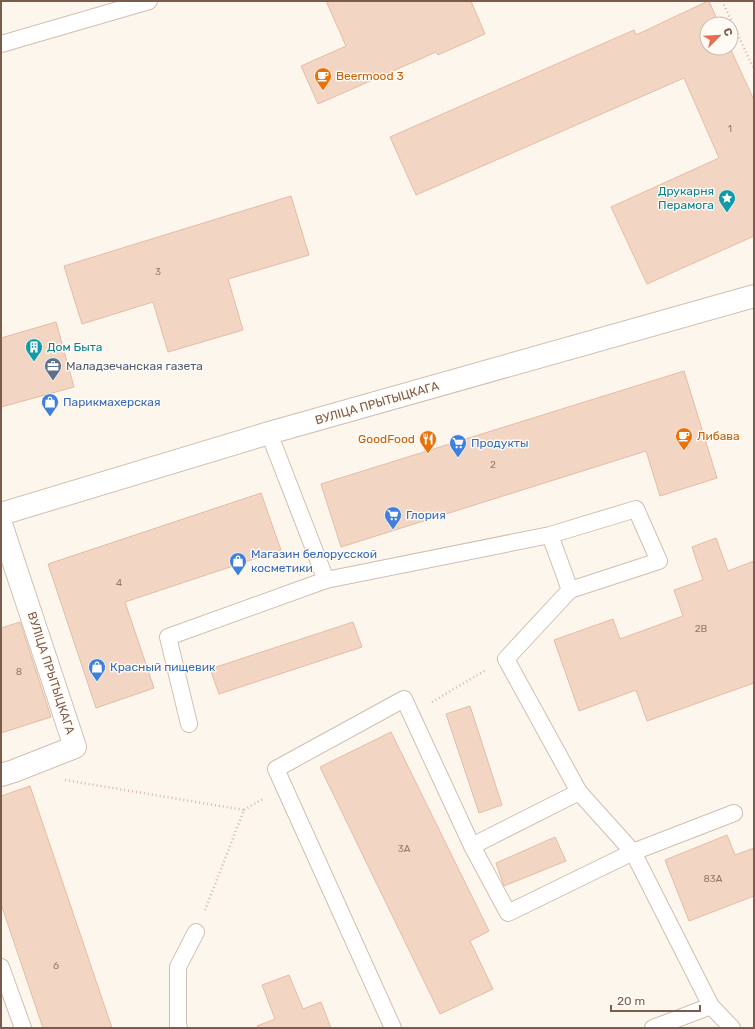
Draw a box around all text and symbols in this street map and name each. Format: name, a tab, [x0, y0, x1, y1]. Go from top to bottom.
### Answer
north arrow	[699, 16, 739, 56]
text: С	[720, 26, 735, 39]
cafe icon: Beermood 3	[313, 66, 333, 91]
place label: Beermood 3	[336, 69, 404, 83]
house number: 1	[728, 123, 732, 135]
place label: Друкарня Перамога	[658, 184, 714, 212]
place icon: Друкарня Перамога	[717, 188, 737, 213]
house number: 3	[155, 266, 161, 278]
building icon: Дом Быта	[24, 337, 44, 362]
place label: Дом Быта	[47, 340, 102, 354]
office icon: Маладзечанская газета	[43, 356, 63, 381]
place label: Маладзечанская газета	[66, 359, 203, 373]
street label: ВУЛІЦА ПРЫТЫЦКАГА	[314, 379, 440, 427]
shop icon: Парикмахерская	[40, 392, 60, 417]
place label: Парикмахерская	[63, 395, 160, 409]
cafe icon: Либава	[674, 426, 694, 451]
restaurant icon: GoodFood	[418, 429, 438, 454]
place label: Либава	[697, 429, 740, 443]
place label: GoodFood	[358, 432, 415, 446]
supermarket icon: Продукты	[448, 433, 468, 458]
place label: Продукты	[471, 436, 528, 450]
house number: 2	[490, 459, 496, 471]
supermarket icon: Глория	[383, 505, 403, 530]
place label: Глория	[406, 508, 446, 522]
place label: Магазин белорусской косметики	[251, 547, 377, 575]
shop icon: Магазин белорусской косметики	[228, 551, 248, 576]
house number: 4	[116, 577, 122, 589]
street label: ВУЛІЦА ПРЫТЫЦКАГА	[25, 610, 77, 736]
house number: 2B	[695, 623, 708, 635]
shop icon: Красный пищевик	[87, 657, 107, 682]
place label: Красный пищевик	[110, 660, 216, 674]
house number: 8	[16, 666, 22, 678]
house number: 3А	[398, 843, 411, 855]
house number: 83А	[703, 873, 723, 885]
house number: 6	[53, 960, 59, 972]
scale bar	[611, 987, 700, 1013]
text: 20 m	[617, 994, 645, 1008]

